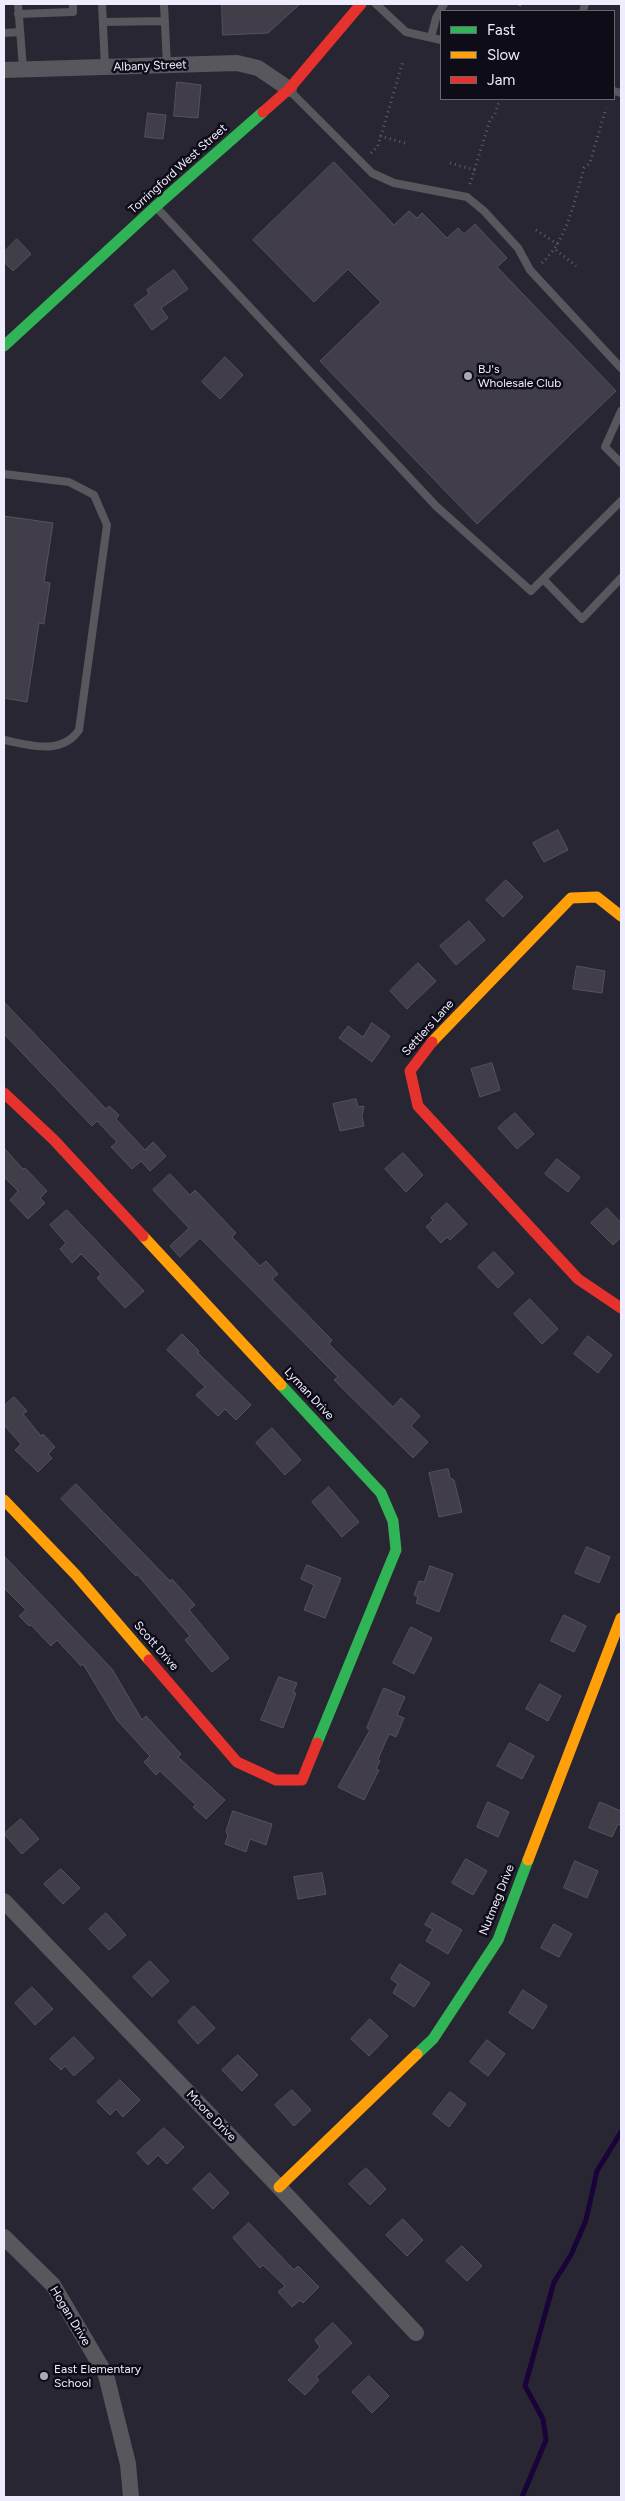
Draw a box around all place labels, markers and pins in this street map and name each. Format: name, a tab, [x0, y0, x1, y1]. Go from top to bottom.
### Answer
place label: BJ's Wholesale Club	[478, 362, 561, 390]
marker: BJ's Wholesale Club	[462, 370, 474, 382]
place label: East Elementary School	[54, 2362, 141, 2390]
marker: East Elementary School	[38, 2370, 50, 2382]

